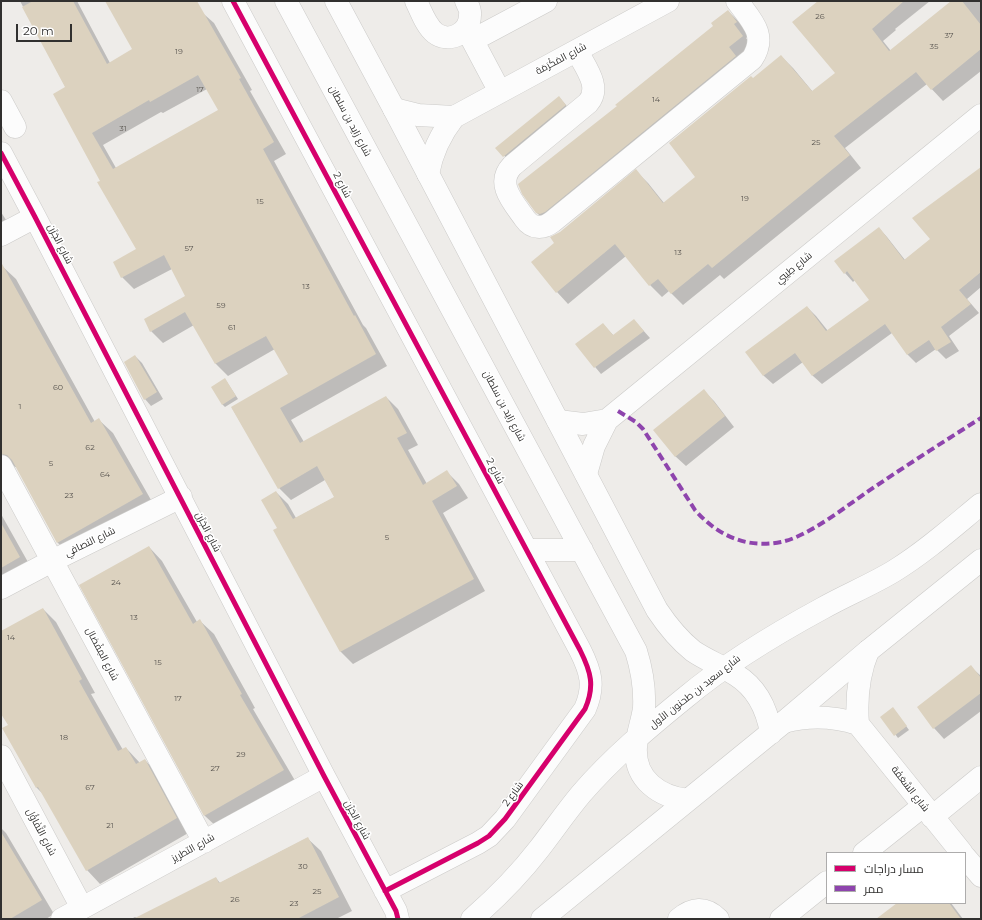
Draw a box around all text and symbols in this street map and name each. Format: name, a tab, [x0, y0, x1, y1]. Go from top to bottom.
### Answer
house number: 26	[815, 12, 825, 22]
scale bar	[18, 16, 74, 42]
text: 20 m	[23, 23, 54, 38]
house number: 37	[944, 31, 954, 41]
street label: شارع المَكْرَمَة	[533, 41, 589, 77]
house number: 35	[930, 42, 938, 52]
house number: 19	[175, 47, 183, 57]
street label: شارع زايد بن سلطان	[326, 83, 374, 159]
house number: 17	[196, 85, 204, 95]
house number: 14	[652, 95, 660, 105]
house number: 31	[119, 124, 127, 134]
house number: 25	[811, 138, 821, 148]
street label: شارع 2	[330, 170, 354, 200]
house number: 19	[741, 194, 749, 204]
house number: 15	[256, 197, 264, 207]
street label: شارع الجَرْن	[45, 222, 75, 266]
house number: 57	[184, 244, 194, 254]
house number: 13	[674, 248, 682, 258]
street label: شارع طِيبِي	[773, 250, 815, 286]
house number: 13	[302, 282, 310, 292]
house number: 59	[216, 301, 226, 311]
house number: 61	[228, 323, 236, 333]
street label: شارع زايد بن سلطان	[480, 368, 528, 444]
house number: 60	[53, 383, 63, 393]
house number: 1	[19, 402, 21, 412]
house number: 62	[85, 443, 95, 453]
street label: شارع 2	[483, 456, 507, 486]
house number: 5	[49, 459, 53, 469]
house number: 64	[100, 470, 110, 480]
house number: 23	[64, 491, 74, 501]
street label: شارع الجَرْن	[193, 510, 223, 554]
street label: شارع التصافي	[63, 525, 117, 559]
house number: 5	[385, 533, 389, 543]
house number: 24	[111, 578, 121, 588]
house number: 13	[130, 613, 138, 623]
street label: شارع المِفْضال	[83, 625, 121, 683]
house number: 14	[7, 633, 15, 643]
street label: شارع سعيد بن طحنون الأول	[647, 653, 743, 731]
house number: 15	[154, 658, 162, 668]
house number: 17	[174, 694, 182, 704]
house number: 18	[60, 733, 68, 743]
house number: 29	[236, 750, 246, 760]
house number: 27	[210, 764, 220, 774]
street label: شارع السَّعَفَة	[888, 764, 932, 814]
street label: شارع 2	[500, 779, 526, 809]
house number: 67	[85, 783, 95, 793]
street label: شارع الجَرْن	[342, 798, 372, 842]
street label: شارع التَّفَاؤُل	[24, 806, 58, 858]
house number: 21	[106, 821, 114, 831]
street label: شارع التطريز	[169, 831, 217, 865]
legend	[826, 852, 966, 904]
text: مسار دراجات	[864, 861, 924, 876]
house number: 30	[298, 862, 308, 872]
text: ممر	[864, 881, 883, 896]
house number: 25	[312, 887, 322, 897]
house number: 26	[230, 895, 240, 905]
house number: 23	[289, 899, 299, 909]

